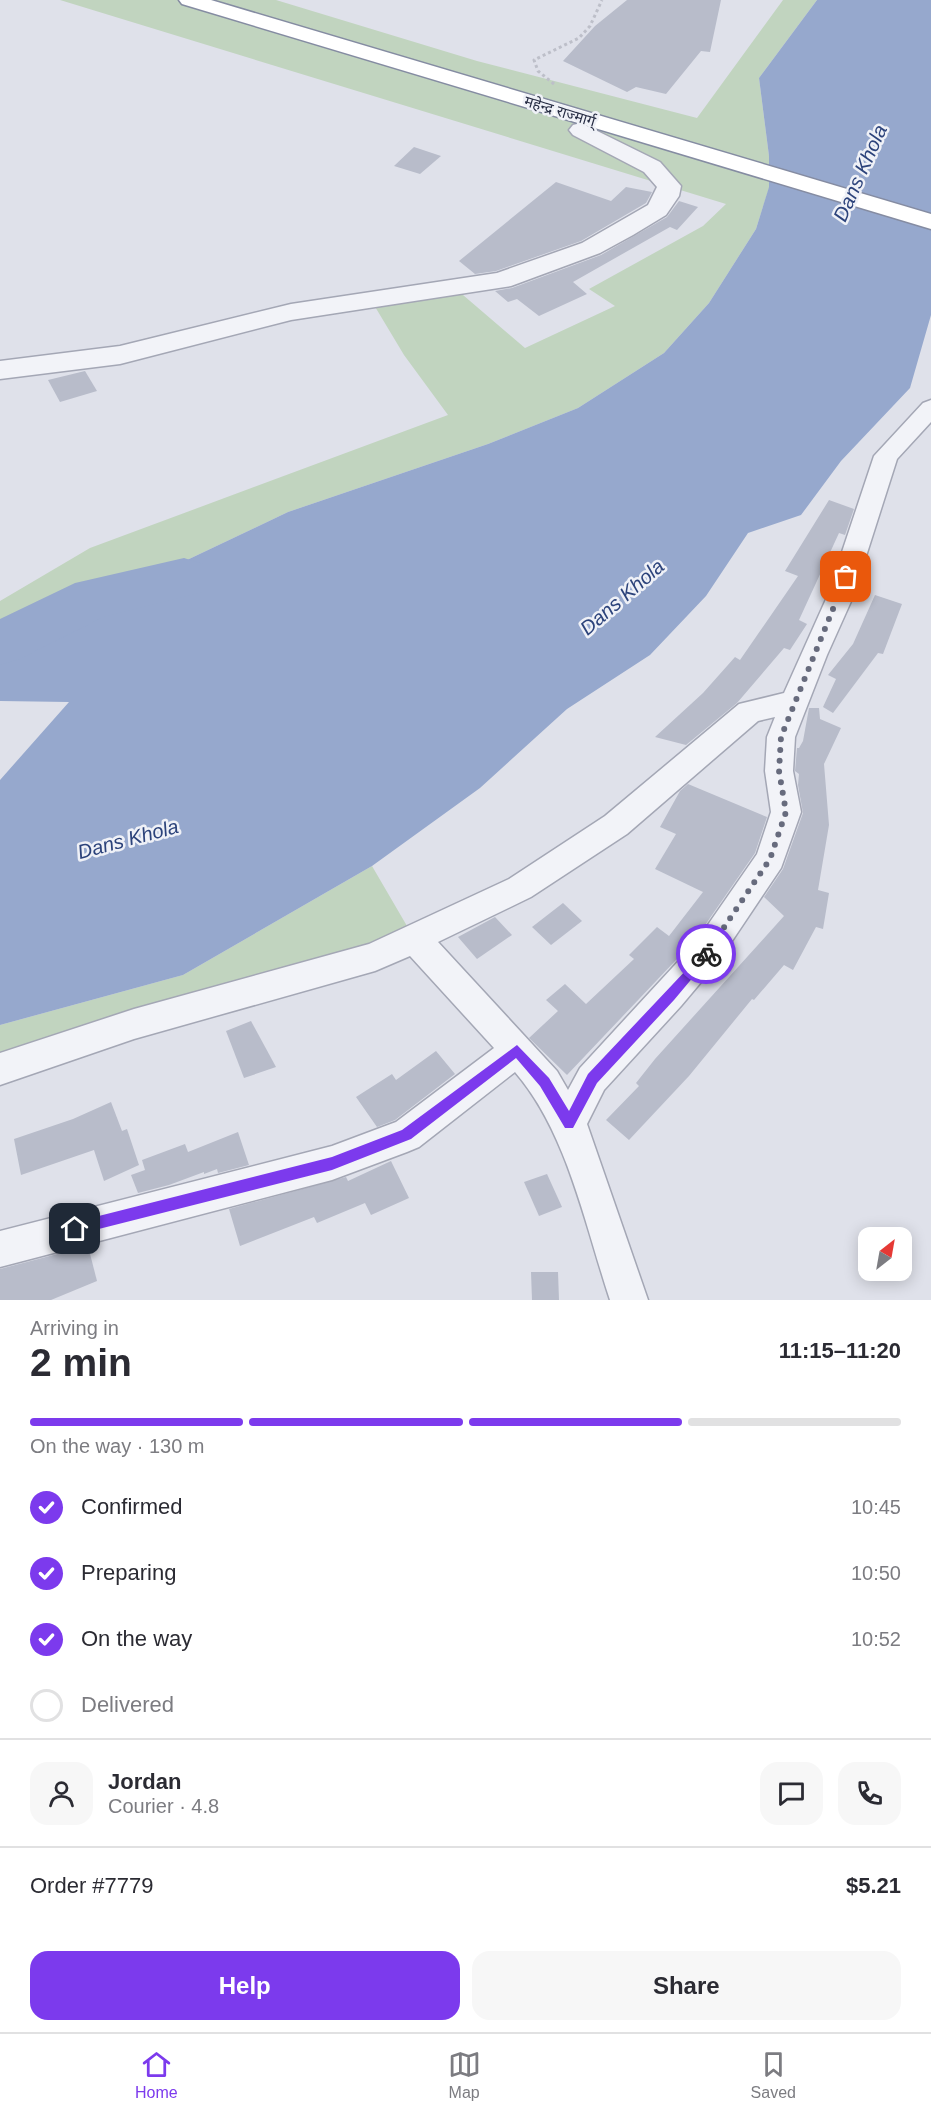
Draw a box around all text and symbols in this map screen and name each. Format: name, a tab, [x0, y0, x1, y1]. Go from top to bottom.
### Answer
street label: महेन्द्र राज्मार्ग्	[522, 92, 600, 132]
water label: Dans Khola	[829, 121, 891, 225]
pin	[820, 551, 871, 602]
water label: Dans Khola	[576, 555, 668, 639]
icon: bag	[829, 560, 862, 593]
water label: Dans Khola	[75, 815, 181, 863]
courier	[676, 924, 736, 984]
icon: bike	[690, 938, 723, 971]
pin	[49, 1203, 100, 1254]
icon: home	[58, 1212, 91, 1245]
north arrow	[858, 1227, 912, 1281]
map controls	[858, 1227, 912, 1281]
text: Arriving in	[30, 1317, 119, 1339]
text: 11:15–11:20	[779, 1338, 901, 1363]
text: 2 min	[30, 1341, 132, 1384]
text: On the way · 130 m	[30, 1435, 205, 1457]
icon: check	[30, 1491, 63, 1524]
text: Confirmed	[81, 1494, 182, 1519]
text: 10:45	[851, 1496, 901, 1518]
icon: check	[30, 1557, 63, 1590]
text: Preparing	[81, 1560, 176, 1585]
text: 10:50	[851, 1562, 901, 1584]
icon: check	[30, 1623, 63, 1656]
text: On the way	[81, 1626, 192, 1651]
text: 10:52	[851, 1628, 901, 1650]
text: Delivered	[81, 1692, 174, 1717]
button: person	[30, 1762, 93, 1825]
button: chat	[760, 1762, 823, 1825]
button: phone	[838, 1762, 901, 1825]
text: Jordan	[108, 1769, 181, 1794]
text: Courier · 4.8	[108, 1795, 219, 1817]
text: Order #7779	[30, 1873, 154, 1898]
text: $5.21	[846, 1873, 901, 1898]
button: Help	[30, 1951, 460, 2020]
button: Share	[472, 1951, 901, 2020]
tab: Home	[135, 2048, 178, 2102]
tab: Map	[448, 2048, 481, 2102]
tab: Saved	[751, 2048, 796, 2102]

